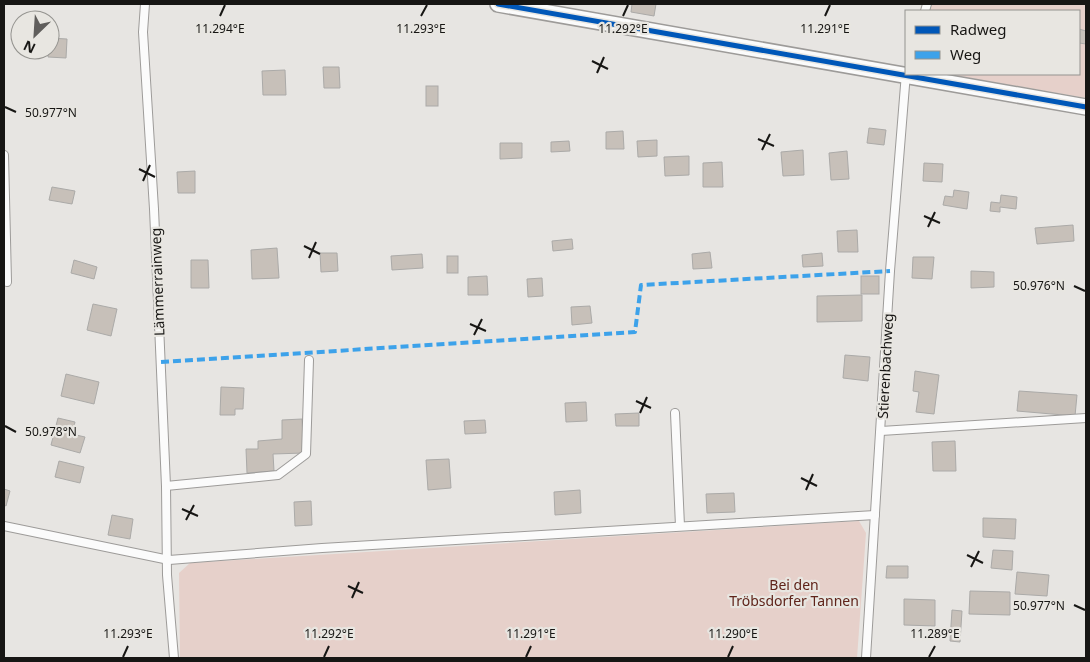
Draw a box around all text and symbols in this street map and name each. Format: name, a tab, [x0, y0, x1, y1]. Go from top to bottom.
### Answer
north arrow	[10, 10, 60, 60]
legend	[905, 10, 1080, 75]
text: Radweg	[950, 19, 1006, 39]
text: 11.294°E	[195, 20, 245, 37]
text: 11.293°E	[396, 20, 446, 37]
text: 11.292°E	[598, 20, 648, 37]
text: 11.291°E	[800, 20, 850, 37]
text: N	[20, 36, 38, 58]
text: Weg	[950, 44, 981, 64]
text: 50.977°N	[25, 104, 77, 121]
street label: Lämmerrainweg	[146, 228, 168, 336]
text: 50.976°N	[1013, 277, 1065, 294]
street label: Stierenbachweg	[873, 313, 897, 419]
text: 50.978°N	[25, 423, 77, 440]
park label: Bei den Tröbsdorfer Tannen	[729, 575, 859, 610]
text: 50.977°N	[1013, 597, 1065, 614]
text: 11.293°E	[103, 625, 153, 642]
text: 11.292°E	[304, 625, 354, 642]
text: 11.291°E	[506, 625, 556, 642]
text: 11.290°E	[708, 625, 758, 642]
text: 11.289°E	[910, 625, 960, 642]

